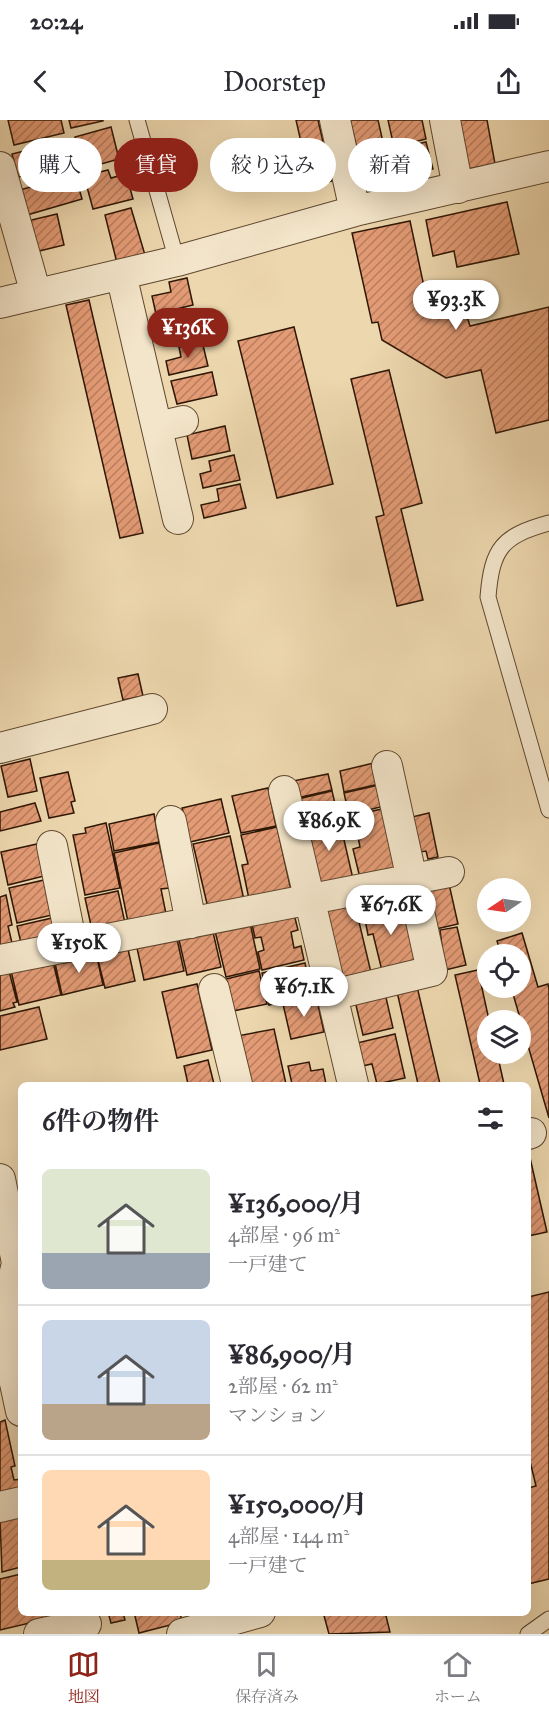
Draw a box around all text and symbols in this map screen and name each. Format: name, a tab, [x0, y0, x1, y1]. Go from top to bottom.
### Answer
text: 20:24	[30, 8, 82, 35]
icon: back	[24, 65, 57, 98]
text: Doorstep	[223, 65, 326, 98]
icon: share	[492, 65, 525, 98]
chip: 購入	[18, 138, 102, 192]
chip: 賃貸	[114, 138, 198, 192]
chip: 絞り込み	[210, 138, 336, 192]
chip: 新着	[348, 138, 432, 192]
pin: ¥93.3K	[407, 280, 505, 331]
text: ¥93.3K	[427, 287, 485, 311]
pin: ¥136K	[146, 308, 230, 359]
text: ¥136K	[161, 315, 215, 339]
pin: ¥86.9K	[280, 801, 378, 852]
text: ¥86.9K	[297, 808, 361, 832]
north arrow	[477, 878, 531, 932]
map controls	[477, 878, 531, 1064]
pin: ¥67.6K	[342, 885, 440, 936]
text: ¥67.6K	[360, 892, 422, 916]
pin: ¥150K	[37, 923, 121, 974]
text: ¥150K	[51, 930, 107, 954]
button: locate	[477, 944, 531, 998]
pin: ¥67.1K	[255, 967, 353, 1018]
text: ¥67.1K	[274, 974, 334, 998]
button: layers	[477, 1010, 531, 1064]
icon: filters	[474, 1102, 507, 1135]
text: 6件の物件	[42, 1105, 159, 1137]
text: ¥136,000/月	[228, 1187, 364, 1219]
icon: home	[90, 1193, 162, 1265]
text: 4部屋 · 96 m²	[228, 1223, 340, 1247]
text: 一戸建て	[228, 1252, 308, 1276]
text: ¥86,900/月	[228, 1338, 356, 1370]
icon: home	[90, 1344, 162, 1416]
text: 2部屋 · 62 m²	[228, 1374, 338, 1398]
text: マンション	[228, 1403, 327, 1427]
text: ¥150,000/月	[228, 1488, 367, 1520]
icon: home	[90, 1494, 162, 1566]
text: 4部屋 · 144 m²	[228, 1524, 349, 1548]
text: 一戸建て	[228, 1553, 308, 1577]
tab: 地図	[67, 1648, 100, 1707]
tab: 保存済み	[235, 1648, 299, 1707]
tab: ホーム	[434, 1648, 482, 1707]

